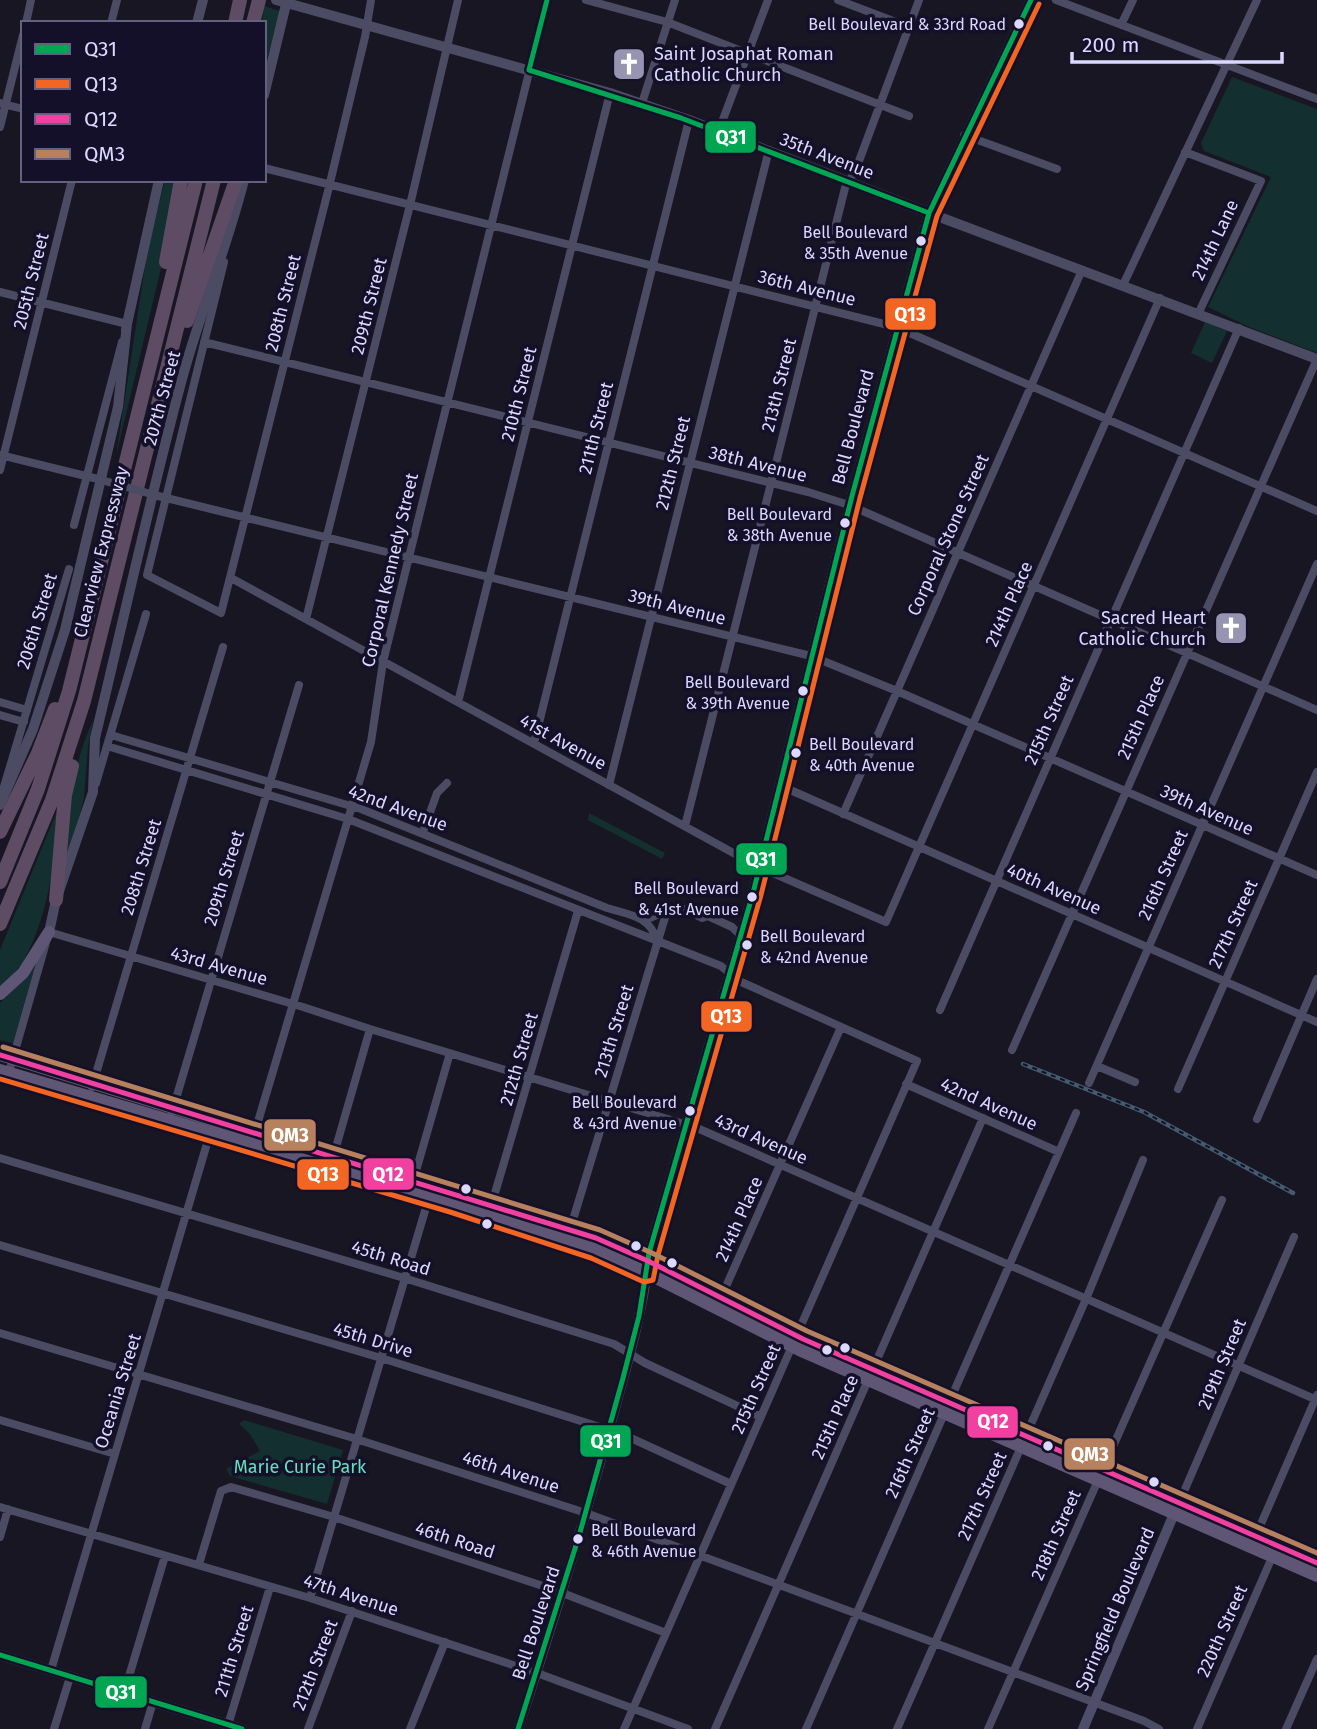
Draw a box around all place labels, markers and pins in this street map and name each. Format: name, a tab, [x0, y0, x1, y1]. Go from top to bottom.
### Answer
place label: Bell Boulevard & 33rd Road	[808, 15, 1006, 34]
marker: Bell Boulevard & 33rd Road	[1012, 17, 1026, 31]
place label: Saint Josaphat Roman Catholic Church	[654, 43, 834, 86]
church icon: Saint Josaphat Roman Catholic Church	[610, 45, 648, 83]
place label: Bell Boulevard & 35th Avenue	[803, 223, 908, 263]
marker: Bell Boulevard & 35th Avenue	[914, 234, 928, 248]
place label: Bell Boulevard & 38th Avenue	[727, 505, 832, 545]
marker: Bell Boulevard & 38th Avenue	[838, 516, 852, 530]
place label: Sacred Heart Catholic Church	[1079, 607, 1206, 650]
church icon: Sacred Heart Catholic Church	[1212, 609, 1250, 647]
place label: Bell Boulevard & 39th Avenue	[685, 673, 790, 713]
marker: Bell Boulevard & 39th Avenue	[796, 684, 810, 698]
place label: Bell Boulevard & 40th Avenue	[809, 735, 915, 775]
marker: Bell Boulevard & 40th Avenue	[789, 746, 803, 760]
place label: Bell Boulevard & 41st Avenue	[634, 879, 739, 919]
marker: Bell Boulevard & 41st Avenue	[745, 890, 759, 904]
place label: Bell Boulevard & 42nd Avenue	[760, 927, 868, 967]
marker: Bell Boulevard & 42nd Avenue	[740, 938, 754, 952]
place label: Bell Boulevard & 43rd Avenue	[572, 1093, 677, 1133]
marker: Bell Boulevard & 43rd Avenue	[683, 1104, 697, 1118]
unlabelled marker	[459, 1182, 473, 1196]
unlabelled marker	[480, 1217, 494, 1231]
unlabelled marker	[629, 1239, 643, 1253]
unlabelled marker	[665, 1256, 679, 1270]
unlabelled marker	[838, 1341, 852, 1355]
unlabelled marker	[820, 1343, 834, 1357]
unlabelled marker	[1041, 1439, 1055, 1453]
unlabelled marker	[1147, 1475, 1161, 1489]
place label: Bell Boulevard & 46th Avenue	[591, 1521, 696, 1561]
marker: Bell Boulevard & 46th Avenue	[571, 1532, 585, 1546]

